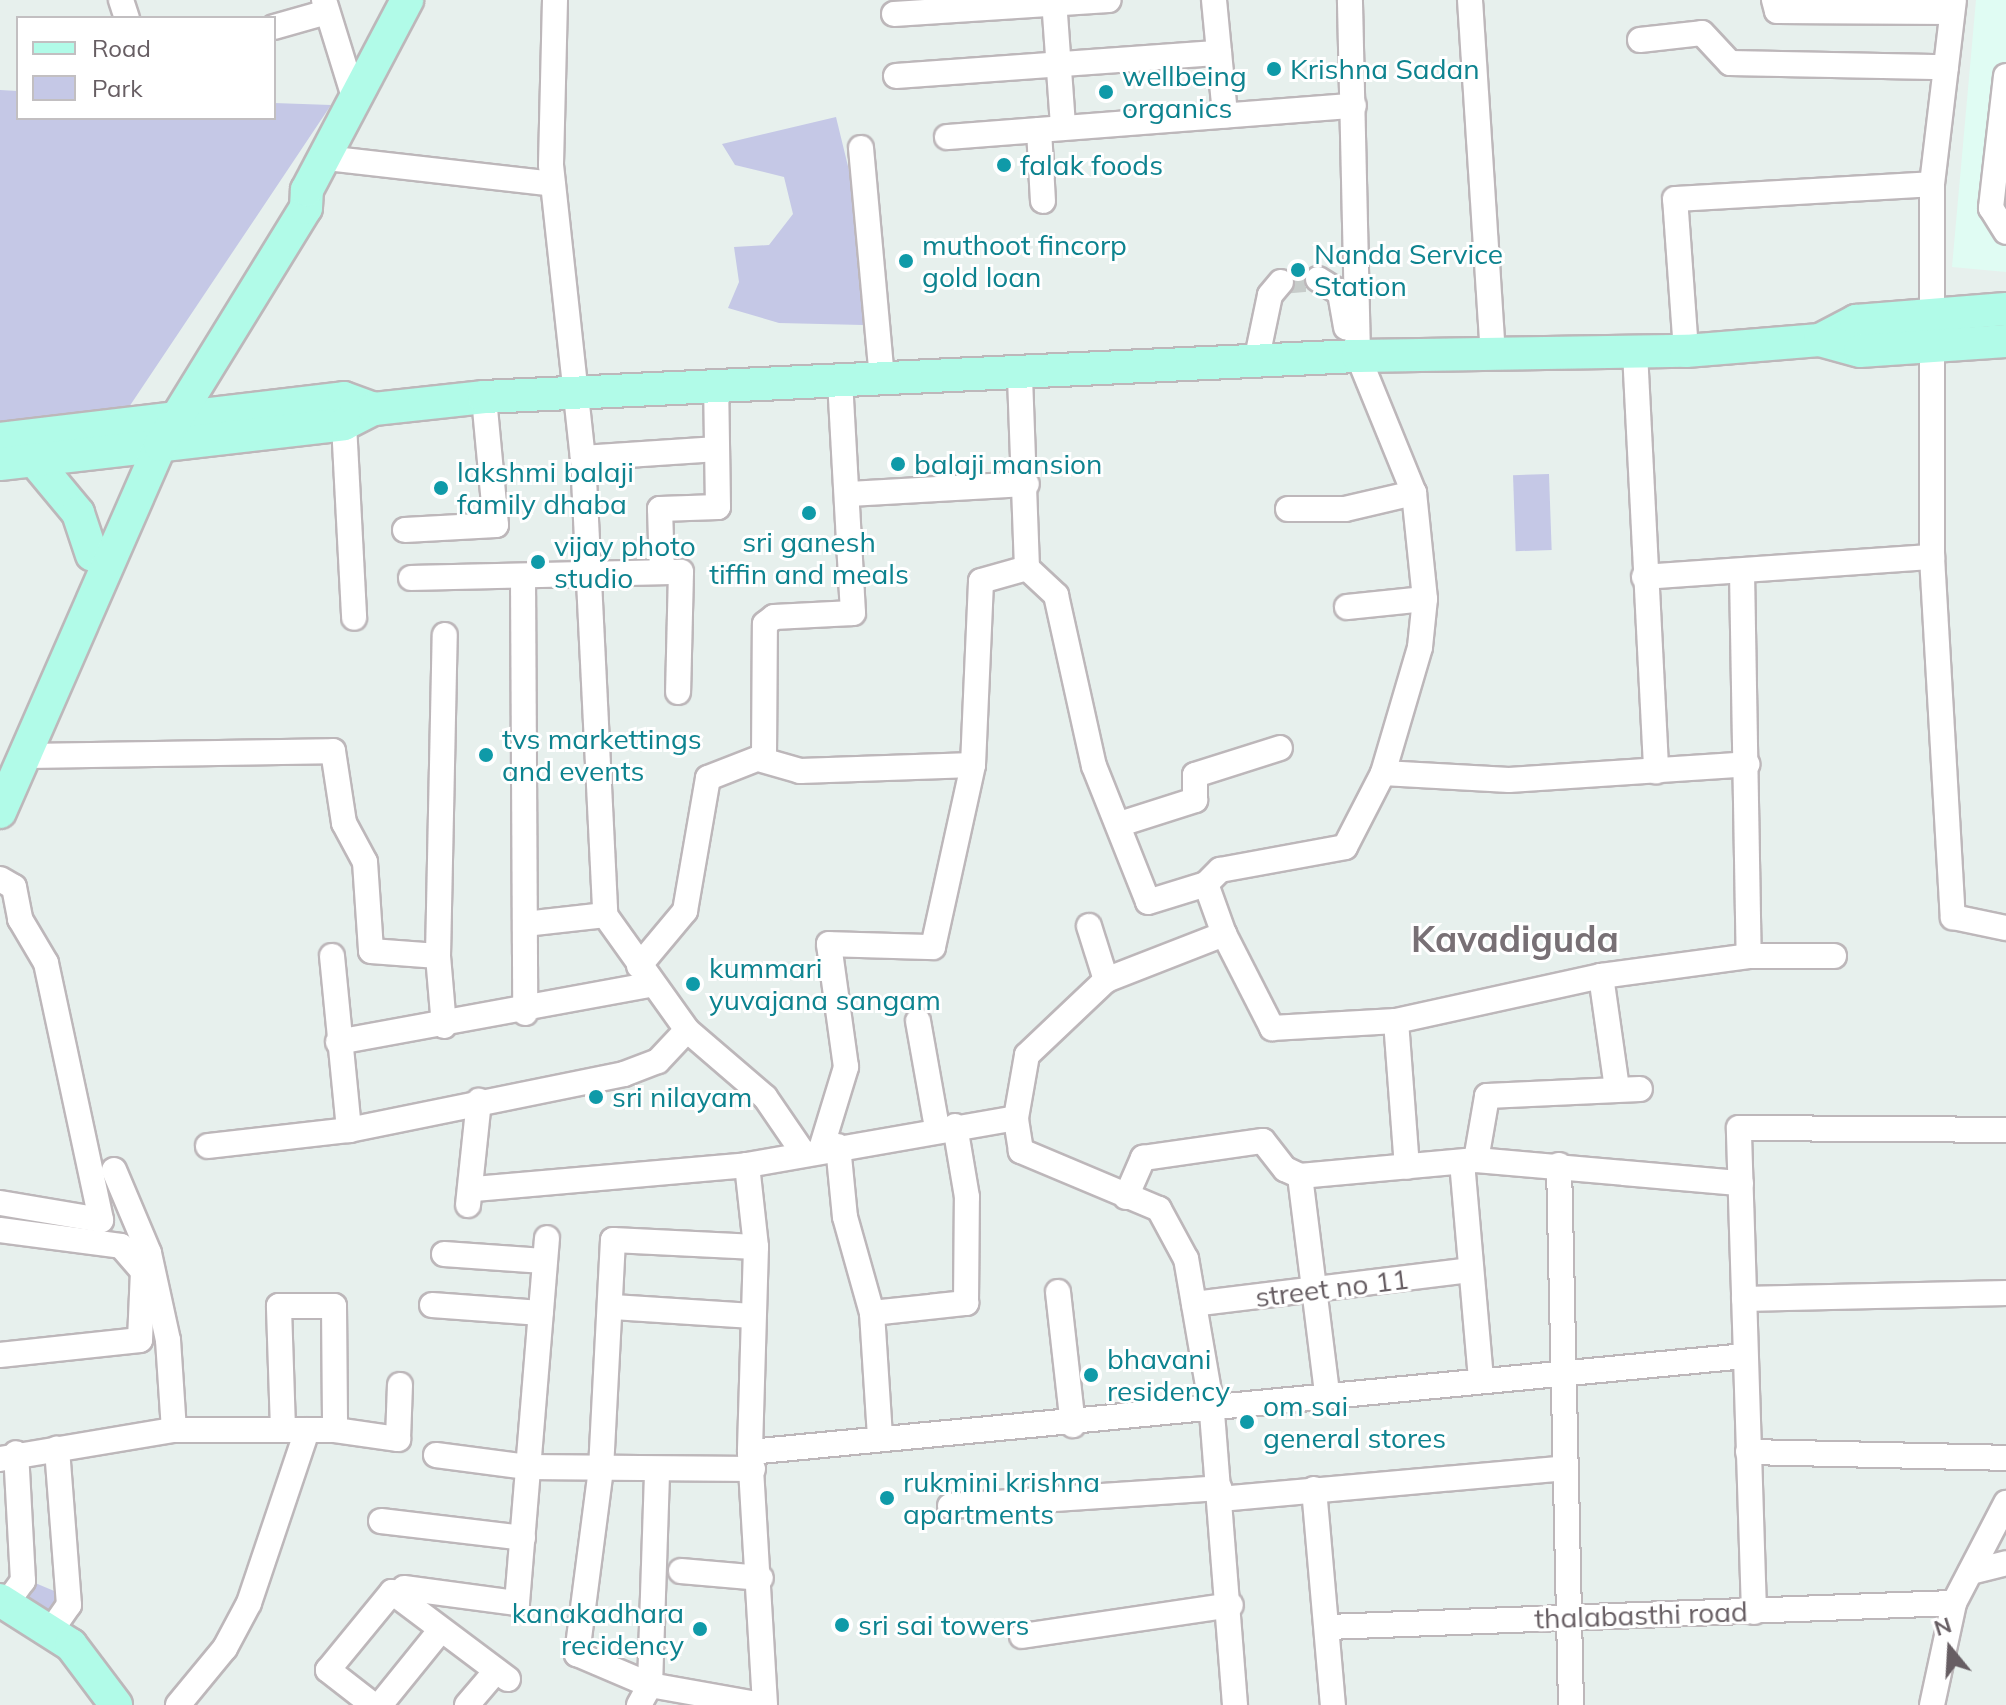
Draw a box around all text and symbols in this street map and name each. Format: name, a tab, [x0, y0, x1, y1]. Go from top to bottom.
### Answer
legend	[16, 16, 276, 120]
text: Road	[92, 33, 151, 63]
place label: Krishna Sadan	[1290, 52, 1480, 86]
place label: wellbeing organics	[1122, 59, 1247, 125]
marker: Krishna Sadan	[1265, 60, 1283, 78]
text: Park	[92, 73, 143, 103]
marker: wellbeing organics	[1097, 83, 1115, 101]
place label: falak foods	[1020, 148, 1163, 182]
marker: falak foods	[995, 156, 1013, 174]
place label: muthoot fincorp gold loan	[922, 228, 1127, 294]
place label: Nanda Service Station	[1314, 237, 1503, 303]
marker: muthoot fincorp gold loan	[897, 252, 915, 270]
marker: Nanda Service Station	[1289, 261, 1307, 279]
place label: balaji mansion	[914, 447, 1102, 481]
place label: lakshmi balaji family dhaba	[457, 455, 634, 521]
marker: balaji mansion	[889, 455, 907, 473]
marker: lakshmi balaji family dhaba	[432, 479, 450, 497]
marker: sri ganesh tiffin and meals	[800, 504, 818, 522]
place label: sri ganesh tiffin and meals	[709, 525, 909, 591]
place label: vijay photo studio	[554, 529, 696, 595]
marker: vijay photo studio	[529, 553, 547, 571]
place label: tvs markettings and events	[502, 722, 702, 788]
marker: tvs markettings and events	[477, 746, 495, 764]
district label: Kavadiguda	[1411, 917, 1619, 961]
place label: kummari yuvajana sangam	[709, 951, 941, 1017]
marker: kummari yuvajana sangam	[684, 975, 702, 993]
place label: sri nilayam	[612, 1080, 752, 1114]
marker: sri nilayam	[587, 1088, 605, 1106]
street label: street no 11	[1253, 1262, 1411, 1314]
place label: bhavani residency	[1107, 1342, 1230, 1408]
marker: bhavani residency	[1082, 1366, 1100, 1384]
place label: om sai general stores	[1263, 1389, 1446, 1455]
marker: om sai general stores	[1238, 1413, 1256, 1431]
place label: rukmini krishna apartments	[903, 1465, 1100, 1531]
marker: rukmini krishna apartments	[878, 1489, 896, 1507]
street label: thalabasthi road	[1534, 1594, 1748, 1636]
place label: kanakadhara recidency	[512, 1596, 684, 1662]
place label: sri sai towers	[858, 1608, 1029, 1642]
north arrow	[1910, 1609, 1990, 1689]
text: N	[1930, 1610, 1955, 1642]
marker: sri sai towers	[833, 1616, 851, 1634]
marker: kanakadhara recidency	[691, 1620, 709, 1638]

